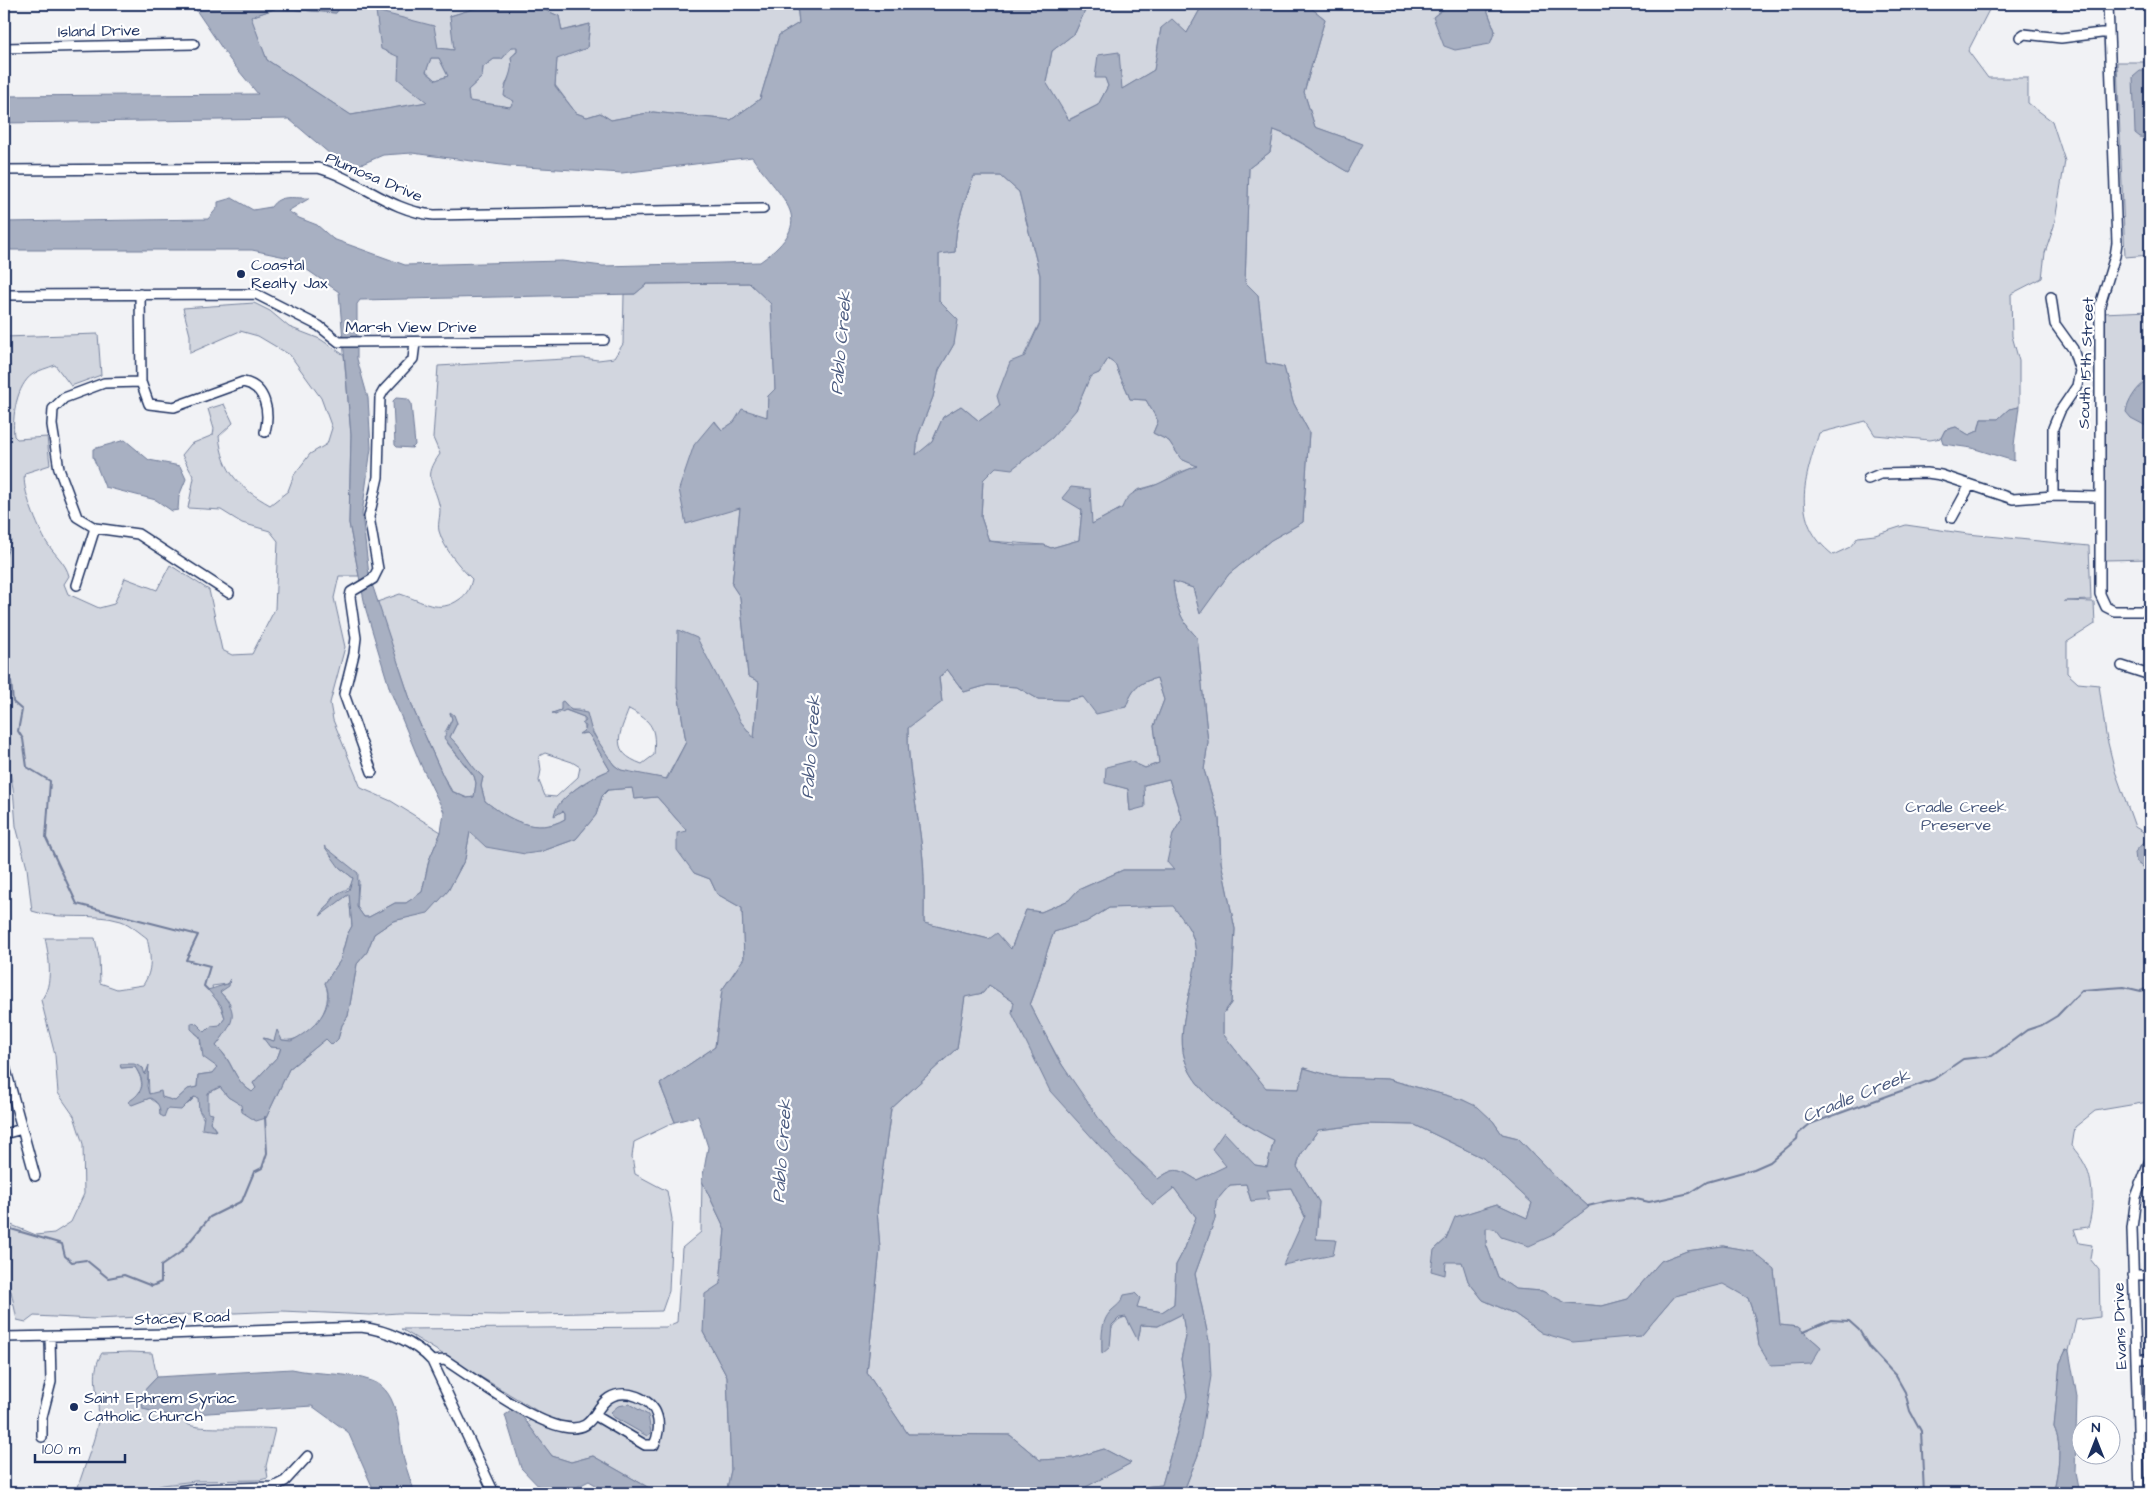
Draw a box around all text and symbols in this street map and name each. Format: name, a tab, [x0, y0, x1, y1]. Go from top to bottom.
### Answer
street label: Island Drive	[58, 19, 141, 43]
street label: Plumosa Drive	[322, 147, 426, 207]
place label: Coastal Realty Jax	[251, 254, 328, 295]
marker: Coastal Realty Jax	[235, 268, 247, 280]
water label: Pablo Creek	[824, 289, 858, 396]
street label: South 15th Street	[2073, 296, 2099, 429]
street label: Marsh View Drive	[345, 316, 477, 338]
water label: Pablo Creek	[795, 693, 827, 800]
park label: Cradle Creek Preserve	[1905, 796, 2007, 836]
water label: Cradle Creek	[1798, 1063, 1914, 1129]
water label: Pablo Creek	[766, 1097, 798, 1204]
street label: Evans Drive	[2107, 1282, 2133, 1370]
street label: Stacey Road	[134, 1305, 230, 1332]
place label: Saint Ephrem Syriac Catholic Church	[84, 1387, 237, 1427]
marker: Saint Ephrem Syriac Catholic Church	[68, 1401, 80, 1413]
north arrow	[2072, 1414, 2122, 1464]
text: N	[2092, 1418, 2101, 1438]
scale bar	[35, 1432, 125, 1464]
text: 100 m	[42, 1439, 81, 1460]

